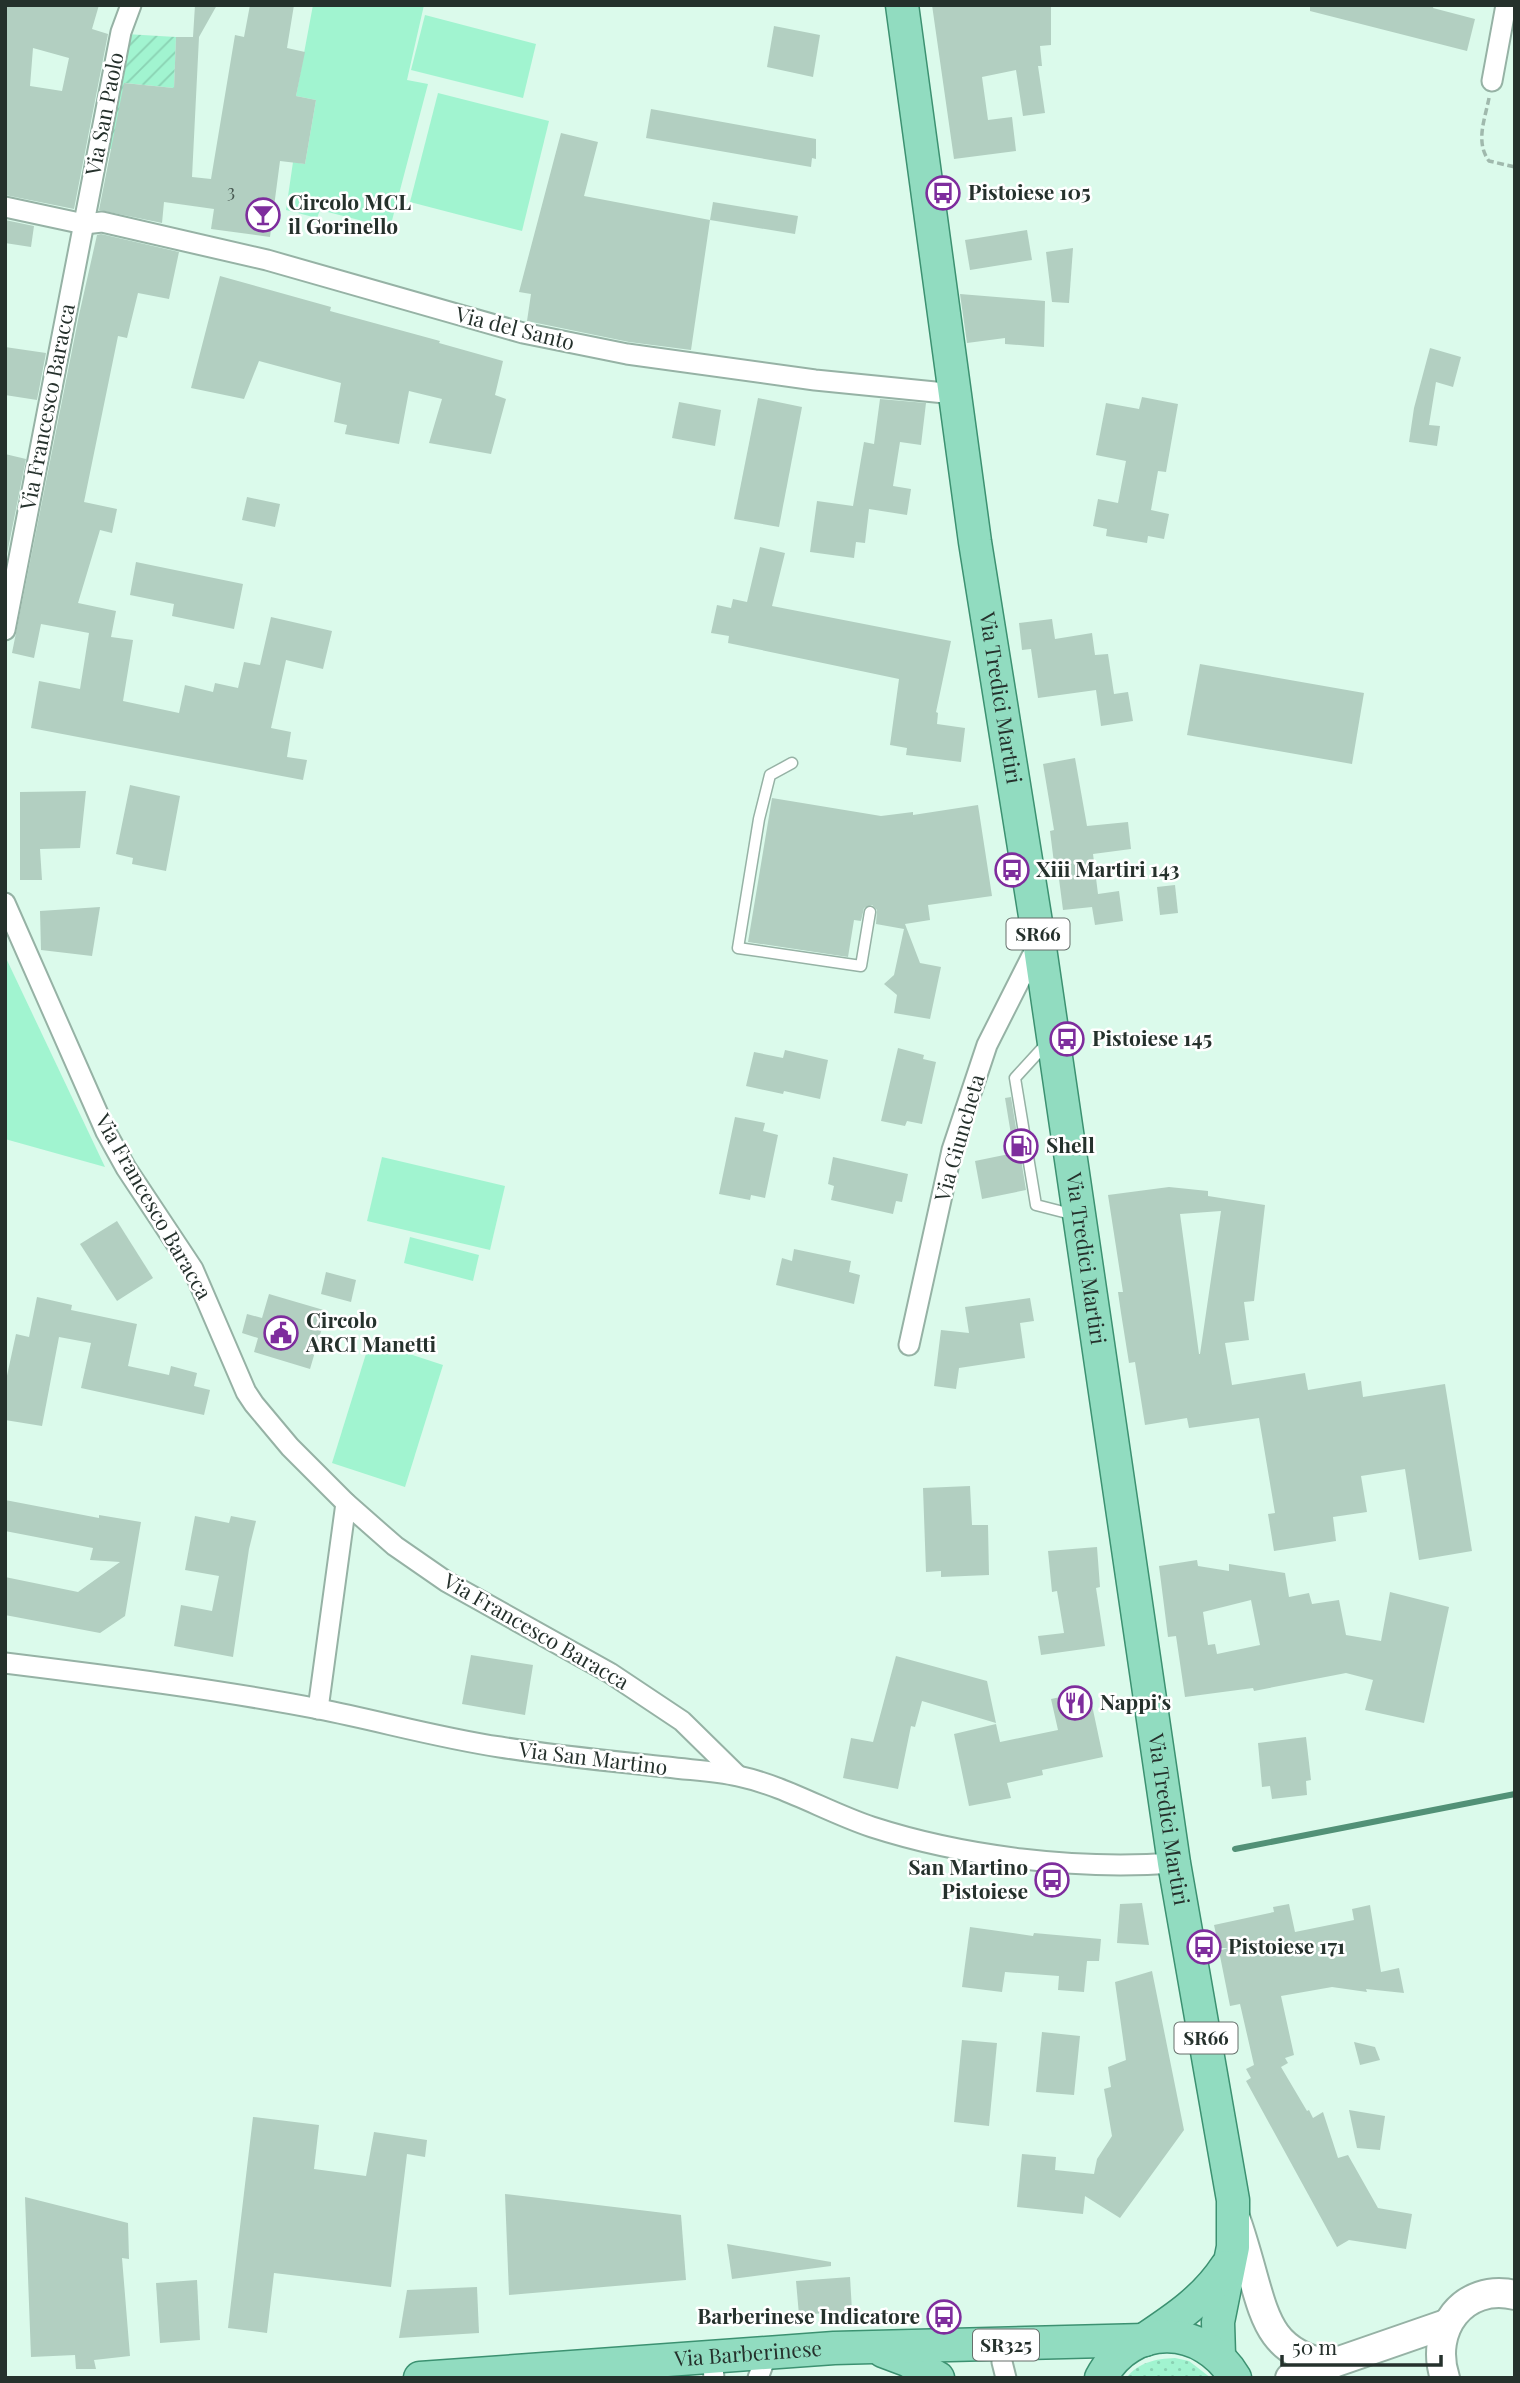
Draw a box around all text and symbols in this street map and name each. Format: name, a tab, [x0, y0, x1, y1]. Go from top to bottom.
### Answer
street label: Via San Paolo	[77, 50, 129, 179]
bus stop icon: Pistoiese 105	[924, 174, 962, 212]
place label: Pistoiese 105	[968, 177, 1091, 205]
house number: 3	[227, 179, 235, 203]
place label: Circolo MCL il Gorinello	[288, 187, 411, 239]
bar icon: Circolo MCL il Gorinello	[244, 196, 282, 234]
street label: Via del Santo	[452, 299, 578, 355]
street label: Via Francesco Baracca	[12, 300, 80, 513]
street label: Via Tredici Martiri	[974, 609, 1030, 786]
bus stop icon: Xiii Martiri 143	[993, 851, 1031, 889]
place label: Xiii Martiri 143	[1036, 854, 1180, 882]
road number: SR66	[1006, 918, 1070, 950]
bus stop icon: Pistoiese 145	[1048, 1020, 1086, 1058]
place label: Pistoiese 145	[1092, 1023, 1212, 1051]
street label: Via Giuncheta	[926, 1070, 990, 1205]
street label: Via Francesco Baracca	[90, 1107, 220, 1304]
fuel station icon: Shell	[1002, 1127, 1040, 1165]
place label: Shell	[1046, 1130, 1095, 1158]
street label: Via Tredici Martiri	[1061, 1169, 1114, 1346]
place label: Circolo ARCI Manetti	[305, 1305, 437, 1357]
public building icon: Circolo ARCI Manetti	[262, 1314, 300, 1352]
street label: Via Francesco Baracca	[438, 1565, 635, 1695]
restaurant icon: Nappi's	[1056, 1684, 1094, 1722]
place label: Nappi's	[1100, 1687, 1171, 1715]
street label: Via Tredici Martiri	[1143, 1730, 1197, 1907]
street label: Via San Martino	[516, 1734, 669, 1780]
place label: San Martino Pistoiese	[908, 1852, 1028, 1904]
bus stop icon: San Martino Pistoiese	[1033, 1861, 1071, 1899]
bus stop icon: Pistoiese 171	[1185, 1928, 1223, 1966]
place label: Pistoiese 171	[1228, 1931, 1345, 1959]
road number: SR66	[1174, 2022, 1238, 2054]
bus stop icon: Barberinese Indicatore	[925, 2298, 963, 2336]
place label: Barberinese Indicatore	[697, 2301, 920, 2329]
scale bar	[1282, 2324, 1441, 2368]
road number: SR325	[973, 2330, 1039, 2360]
text: 50 m	[1292, 2332, 1338, 2360]
street label: Via Barberinese	[672, 2333, 823, 2372]

